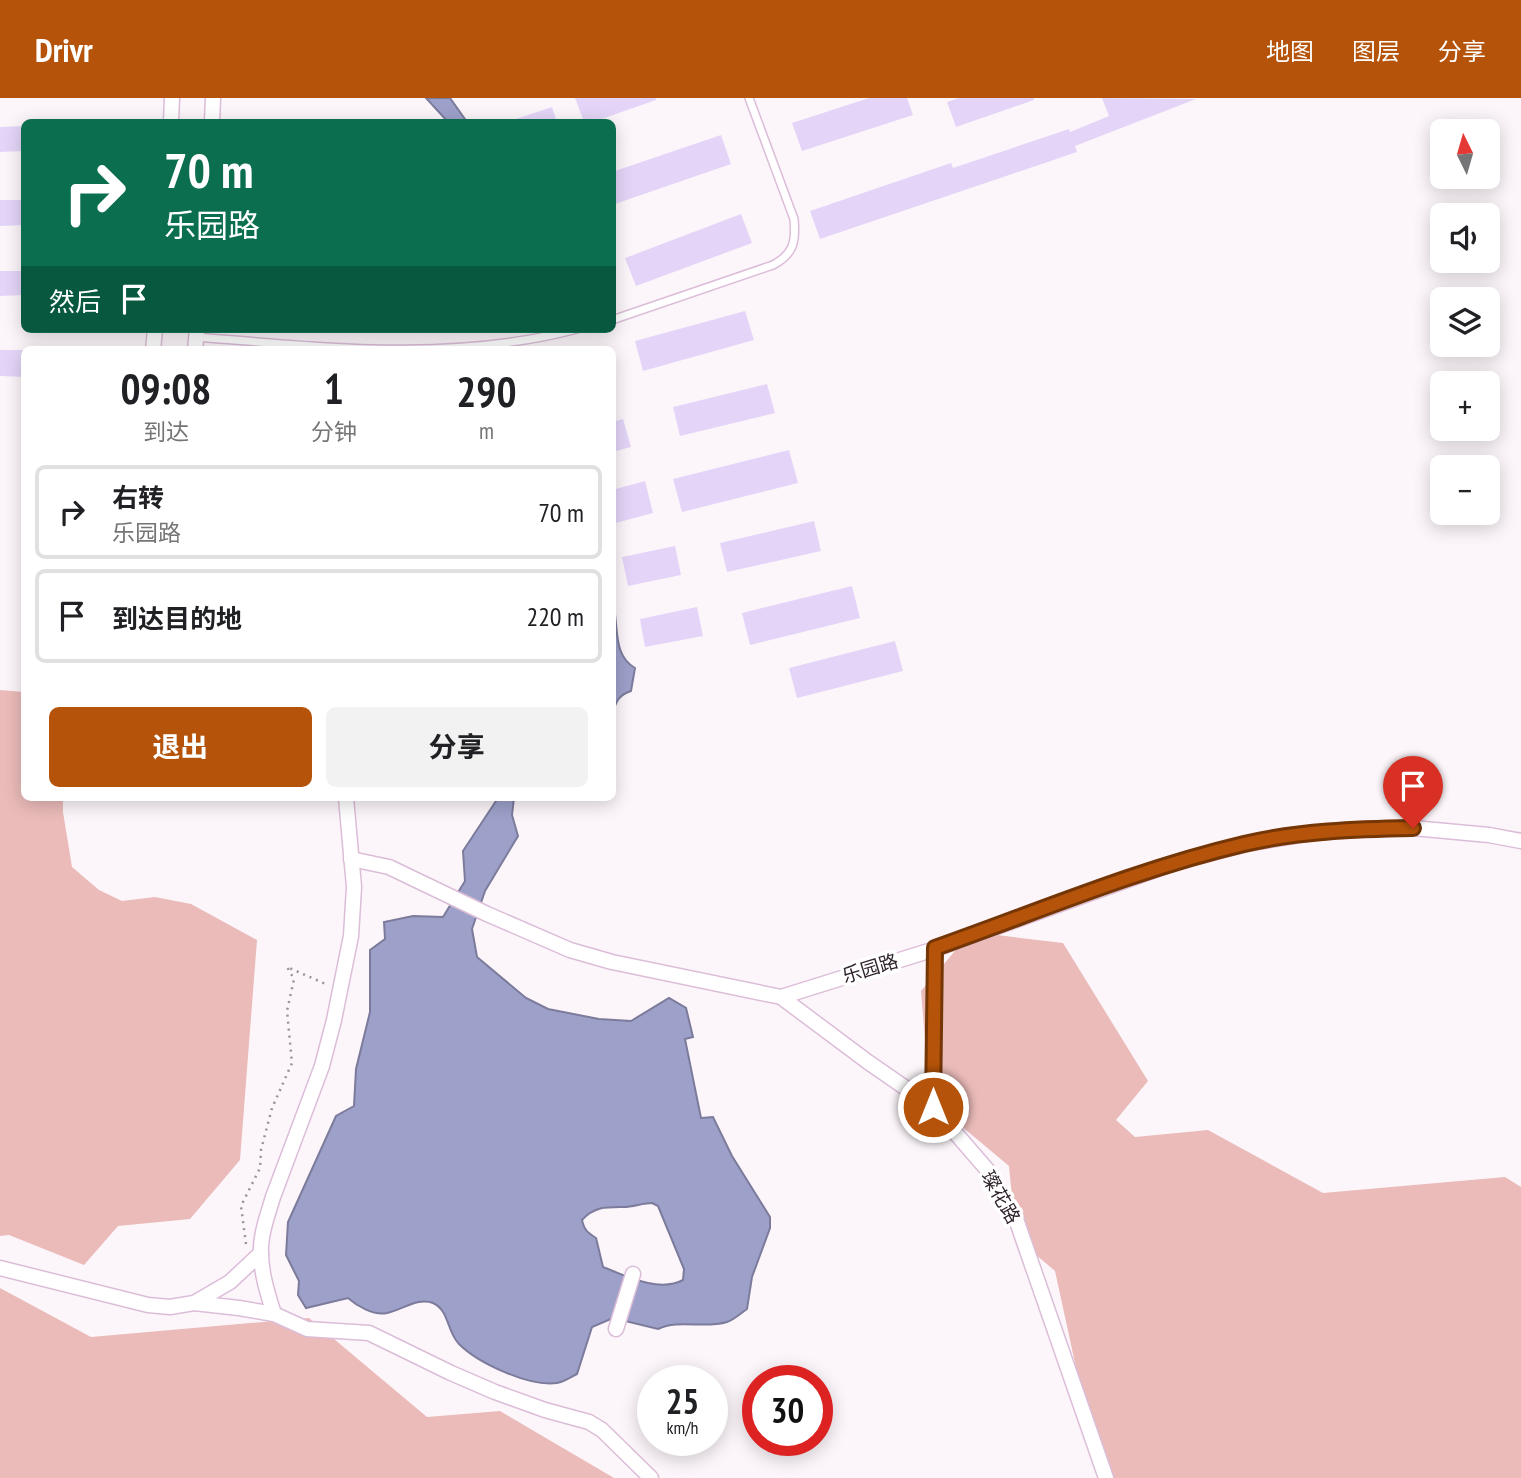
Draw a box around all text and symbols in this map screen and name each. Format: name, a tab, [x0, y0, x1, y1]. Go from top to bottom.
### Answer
text: Drivr	[35, 28, 93, 71]
text: 地图	[1266, 36, 1314, 67]
text: 图层	[1352, 36, 1400, 67]
text: 分享	[1438, 36, 1486, 67]
north arrow	[1430, 119, 1500, 189]
map controls	[1430, 119, 1500, 525]
text: 70 m	[164, 138, 253, 202]
icon: right	[49, 147, 140, 238]
button: sound	[1430, 203, 1500, 273]
text: 乐园路	[164, 204, 260, 246]
icon: arrive	[115, 280, 153, 318]
text: 然后	[49, 285, 101, 318]
button: layers	[1430, 287, 1500, 357]
text: 09:08	[120, 361, 211, 416]
text: 1	[324, 361, 344, 416]
text: 290	[456, 364, 517, 419]
button: +	[1430, 371, 1500, 441]
text: m	[479, 416, 494, 445]
text: 到达	[143, 417, 189, 446]
text: 分钟	[311, 417, 357, 446]
button: −	[1430, 455, 1500, 525]
text: 右转	[112, 481, 164, 514]
icon: right	[53, 493, 91, 531]
text: 70 m	[538, 496, 584, 529]
text: 乐园路	[112, 518, 181, 547]
icon: arrive	[53, 597, 91, 635]
text: 220 m	[526, 600, 584, 633]
text: 到达目的地	[112, 602, 242, 635]
button: 退出	[49, 707, 312, 787]
button: 分享	[326, 707, 588, 787]
pin	[1383, 756, 1443, 828]
icon: arrive	[1394, 767, 1432, 805]
street label: 乐园路	[839, 948, 901, 988]
position arrow	[896, 1070, 970, 1144]
street label: 璨花路	[976, 1166, 1026, 1228]
speed limit sign: 30	[742, 1365, 833, 1456]
text: 25	[666, 1378, 699, 1424]
text: km/h	[667, 1416, 698, 1439]

